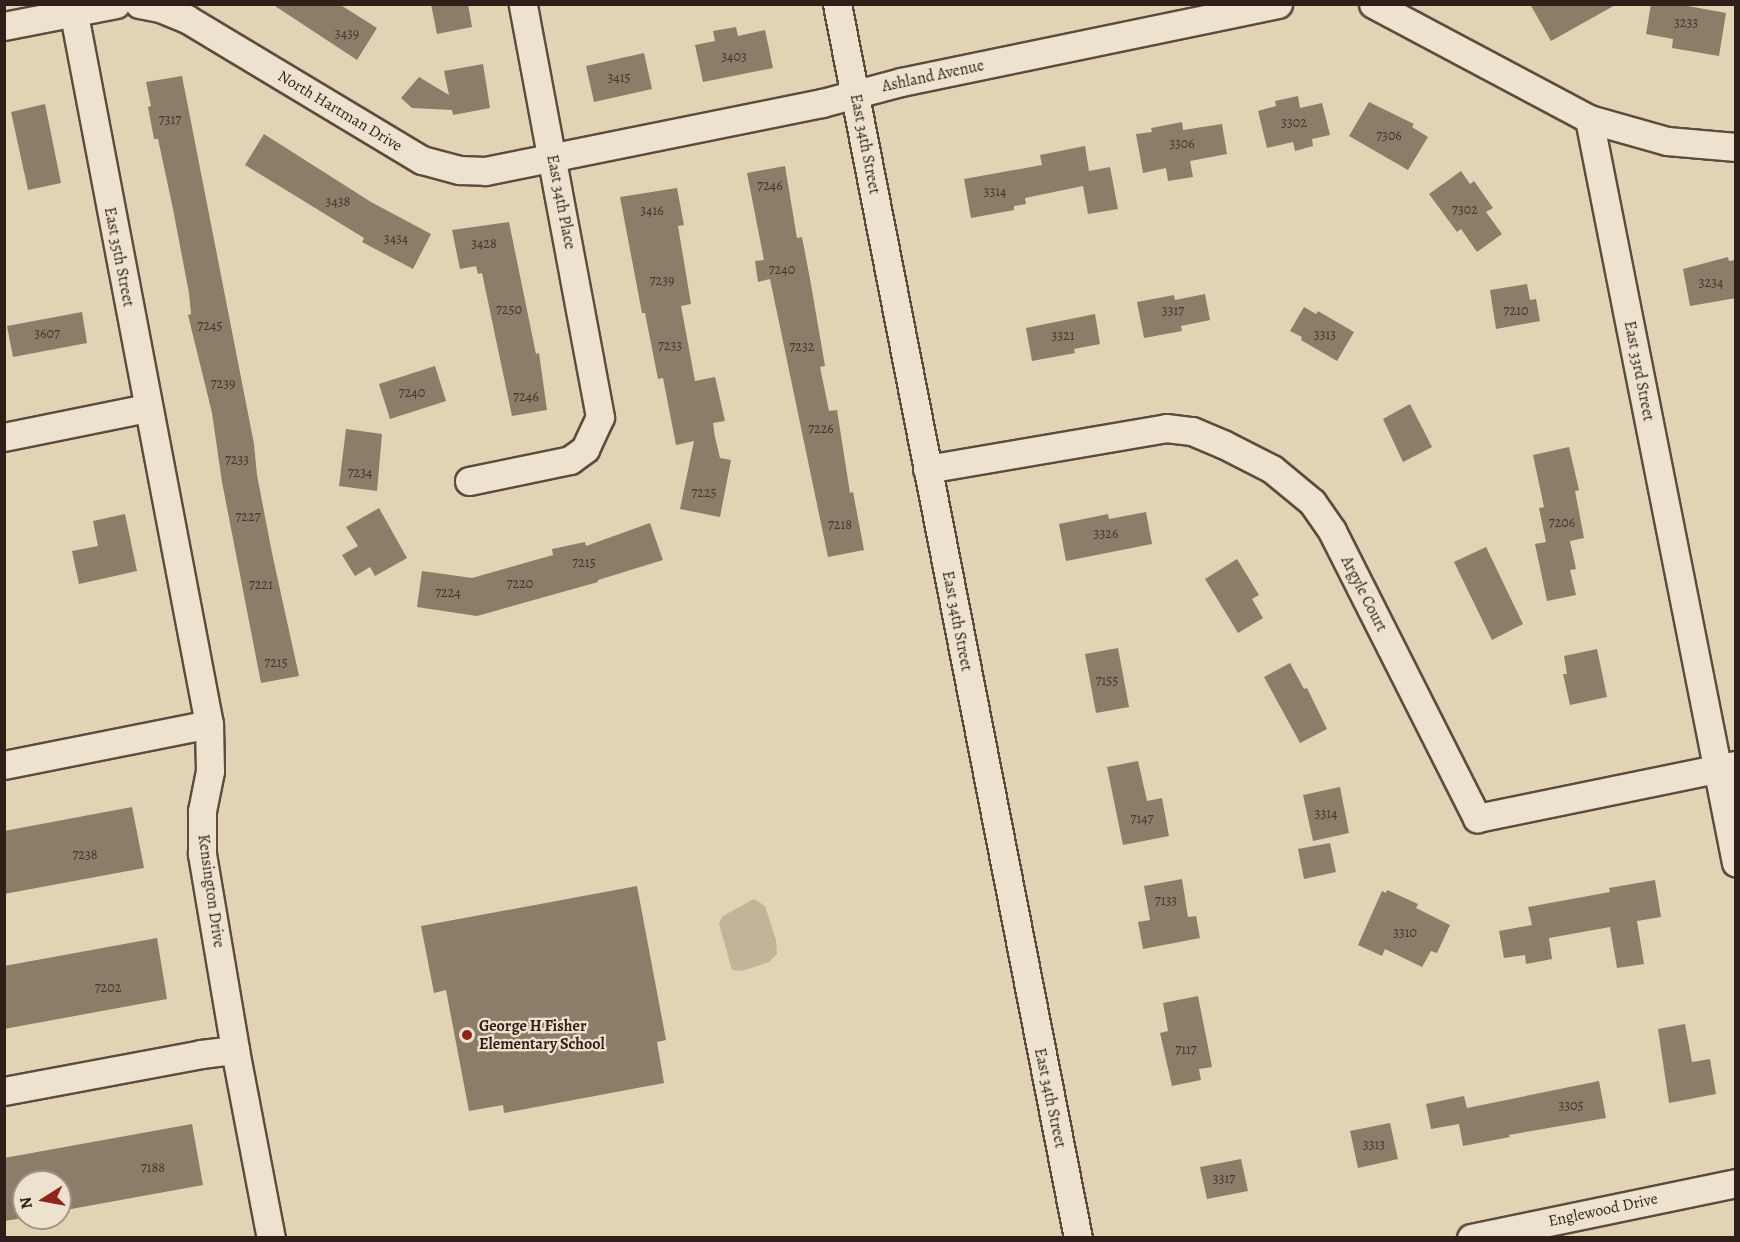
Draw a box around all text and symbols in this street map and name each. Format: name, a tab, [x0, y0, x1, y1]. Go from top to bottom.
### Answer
house number: 3233	[1674, 15, 1698, 31]
house number: 3439	[335, 26, 359, 42]
house number: 3403	[721, 49, 747, 65]
street label: Ashland Avenue	[880, 56, 986, 96]
street label: North Hartman Drive	[274, 66, 406, 156]
house number: 3415	[608, 70, 630, 86]
street label: East 34th Street	[846, 92, 884, 196]
house number: 7317	[159, 112, 181, 128]
house number: 3302	[1281, 115, 1307, 131]
house number: 7306	[1376, 128, 1402, 144]
house number: 3306	[1169, 136, 1195, 152]
street label: East 34th Place	[542, 153, 580, 251]
house number: 7246	[757, 178, 783, 194]
house number: 3314	[984, 184, 1006, 200]
house number: 3438	[326, 194, 350, 210]
house number: 7302	[1452, 202, 1478, 218]
house number: 3416	[640, 203, 664, 219]
street label: East 35th Street	[100, 205, 138, 309]
house number: 3434	[384, 231, 408, 247]
house number: 3428	[471, 236, 497, 252]
house number: 7240	[769, 262, 795, 278]
house number: 7239	[650, 273, 674, 289]
house number: 3234	[1699, 275, 1723, 291]
house number: 7250	[496, 302, 522, 318]
house number: 3317	[1162, 303, 1184, 319]
house number: 7210	[1504, 303, 1528, 319]
house number: 7245	[198, 318, 222, 334]
street label: East 33rd Street	[1620, 319, 1658, 423]
house number: 3607	[34, 326, 60, 342]
house number: 3313	[1314, 327, 1336, 343]
house number: 3321	[1051, 328, 1075, 344]
house number: 7233	[658, 338, 682, 354]
house number: 7232	[789, 339, 815, 355]
house number: 7239	[211, 376, 235, 392]
house number: 7240	[399, 385, 425, 401]
house number: 7246	[513, 389, 539, 405]
house number: 7226	[808, 421, 834, 437]
house number: 7233	[225, 452, 249, 468]
house number: 7234	[348, 465, 372, 481]
house number: 7225	[691, 485, 717, 501]
house number: 7227	[235, 509, 261, 525]
house number: 7206	[1549, 515, 1575, 531]
house number: 7218	[828, 517, 852, 533]
house number: 3326	[1094, 526, 1118, 542]
street label: Argyle Court	[1337, 553, 1391, 635]
house number: 7215	[572, 555, 596, 571]
street label: East 34th Street	[938, 569, 976, 673]
house number: 7220	[507, 576, 533, 592]
house number: 7221	[249, 577, 273, 593]
house number: 7224	[435, 585, 461, 601]
house number: 7215	[264, 655, 288, 671]
house number: 7155	[1096, 673, 1118, 689]
house number: 3314	[1315, 806, 1337, 822]
house number: 7147	[1131, 811, 1153, 827]
street label: Kensington Drive	[194, 833, 228, 949]
house number: 7238	[72, 847, 98, 863]
house number: 7133	[1155, 893, 1177, 909]
house number: 3310	[1393, 925, 1417, 941]
house number: 7202	[95, 980, 121, 996]
place label: George H Fisher Elementary School	[479, 1016, 605, 1054]
marker: George H Fisher Elementary School	[460, 1028, 474, 1042]
house number: 7117	[1175, 1042, 1197, 1058]
street label: East 34th Street	[1030, 1046, 1070, 1150]
house number: 3305	[1558, 1098, 1584, 1114]
house number: 3313	[1363, 1137, 1385, 1153]
house number: 7188	[141, 1160, 165, 1176]
north arrow	[12, 1170, 72, 1230]
house number: 3317	[1213, 1171, 1235, 1187]
street label: Englewood Drive	[1546, 1189, 1660, 1231]
text: N	[14, 1195, 38, 1211]

